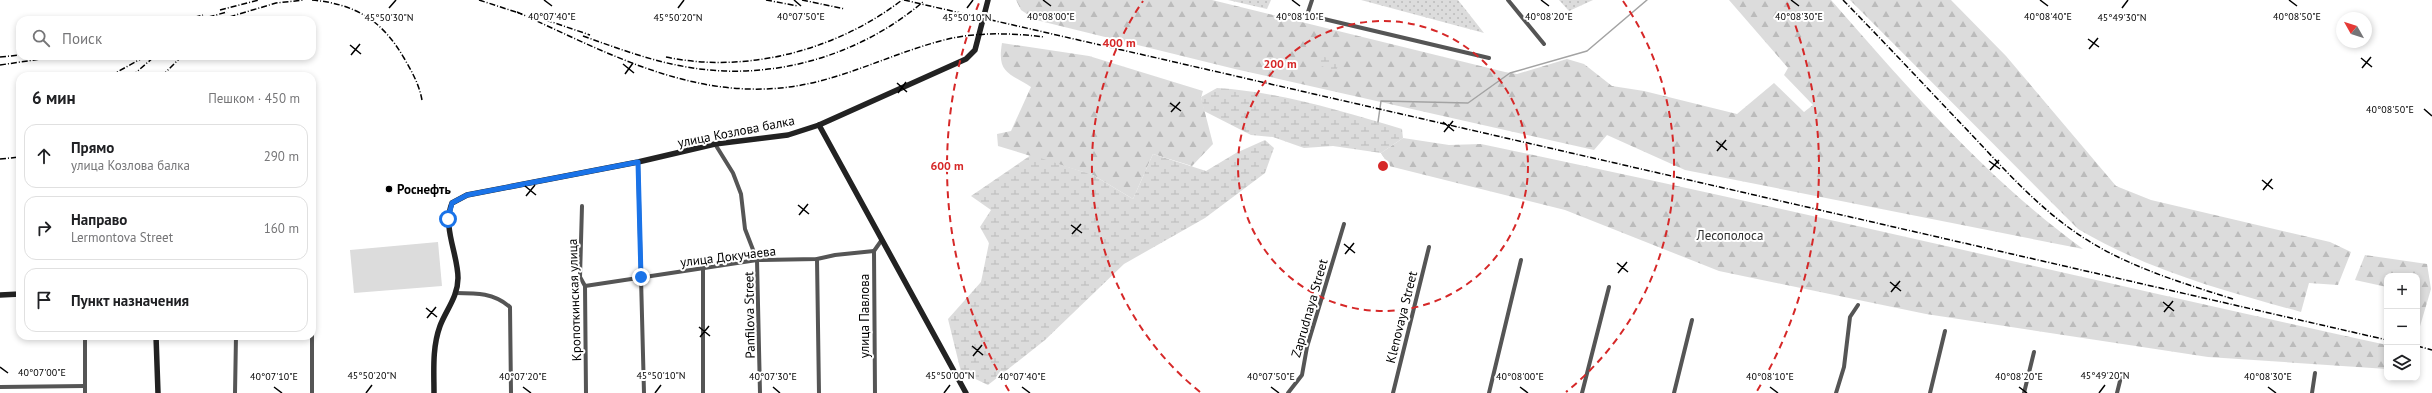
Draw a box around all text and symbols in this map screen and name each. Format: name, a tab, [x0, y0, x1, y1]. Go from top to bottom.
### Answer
text: 40°07'40"E	[528, 10, 576, 23]
text: 40°07'50"E	[777, 10, 825, 23]
text: 40°08'00"E	[1027, 10, 1075, 23]
text: 40°08'10"E	[1276, 10, 1324, 23]
text: 40°08'20"E	[1525, 10, 1573, 23]
text: 40°08'30"E	[1775, 10, 1823, 23]
text: 40°08'40"E	[2024, 10, 2072, 23]
text: 40°08'50"E	[2273, 10, 2321, 23]
text: 45°50'30"N	[364, 11, 414, 24]
text: 45°50'20"N	[653, 11, 703, 24]
text: 45°50'10"N	[942, 11, 992, 24]
text: 45°49'30"N	[2097, 11, 2147, 24]
north arrow	[2336, 12, 2372, 48]
search box	[16, 16, 316, 60]
icon: search	[30, 27, 52, 49]
text: Поиск	[62, 29, 102, 48]
text: 400 m	[1102, 35, 1136, 50]
text: 200 m	[1263, 56, 1297, 71]
text: 6 мин	[32, 87, 76, 109]
text: Пешком · 450 m	[208, 90, 300, 107]
text: 40°08'50"E	[2366, 103, 2414, 116]
street label: улица Козлова балка	[676, 112, 796, 151]
text: Прямо	[71, 138, 114, 157]
icon: ahead	[33, 145, 55, 167]
text: 290 m	[264, 148, 299, 165]
text: улица Козлова балка	[71, 157, 190, 174]
text: 600 m	[930, 158, 964, 173]
centre of rings	[1376, 159, 1390, 173]
place label: Роснефть	[397, 181, 452, 198]
marker: Роснефть	[384, 184, 394, 194]
text: Направо	[71, 210, 127, 229]
route start	[439, 210, 457, 228]
icon: right	[33, 217, 55, 239]
text: 160 m	[264, 220, 299, 237]
park label: Лесополоса	[1696, 227, 1763, 244]
text: Lermontova Street	[71, 229, 173, 246]
street label: Кропоткинская улица	[564, 239, 585, 361]
street label: улица Докучаева	[679, 242, 777, 271]
street label: Zaprudnaya Street	[1287, 256, 1332, 359]
route end	[632, 268, 650, 286]
street label: Klenovaya Street	[1382, 269, 1421, 365]
street label: Panfilova Street	[740, 271, 759, 359]
map controls	[2384, 273, 2420, 381]
button: +	[2384, 273, 2420, 309]
street label: улица Павлова	[856, 274, 873, 358]
icon: arrive	[33, 289, 55, 311]
text: Пункт назначения	[71, 291, 189, 310]
button: −	[2384, 309, 2420, 345]
button: layers	[2384, 345, 2420, 381]
text: 40°07'00"E	[18, 366, 66, 379]
text: 45°50'20"N	[347, 369, 397, 382]
text: 45°50'10"N	[636, 369, 686, 382]
text: 45°50'00"N	[925, 369, 975, 382]
text: 45°49'20"N	[2080, 369, 2130, 382]
text: 40°07'10"E	[250, 370, 298, 383]
text: 40°07'20"E	[499, 370, 547, 383]
text: 40°07'30"E	[749, 370, 797, 383]
text: 40°07'40"E	[998, 370, 1046, 383]
text: 40°07'50"E	[1247, 370, 1295, 383]
text: 40°08'00"E	[1496, 370, 1544, 383]
text: 40°08'10"E	[1746, 370, 1794, 383]
text: 40°08'20"E	[1995, 370, 2043, 383]
text: 40°08'30"E	[2244, 370, 2292, 383]

